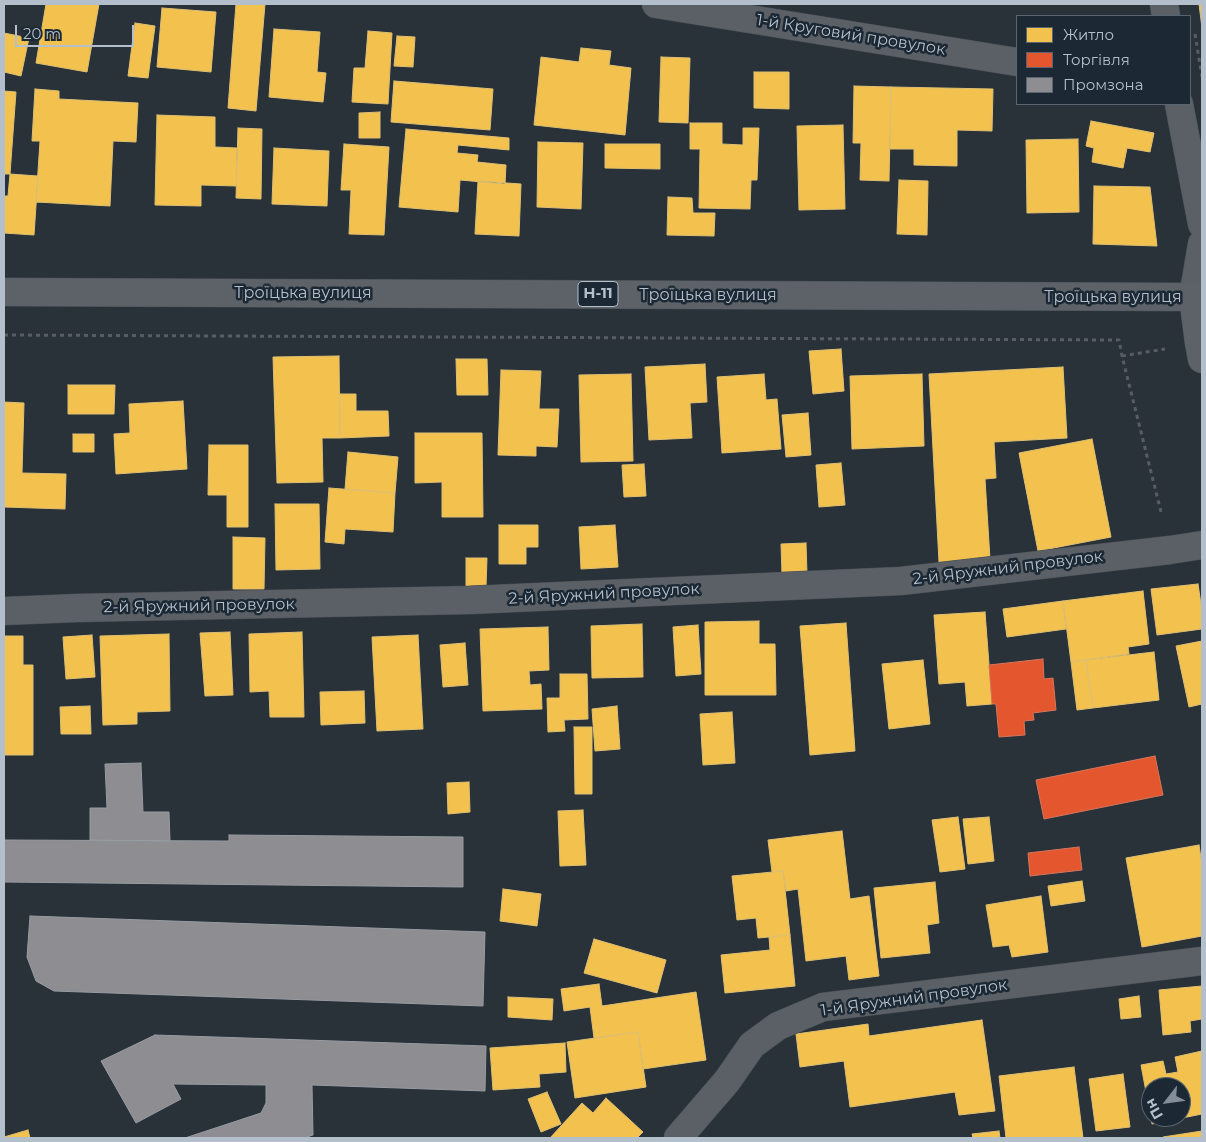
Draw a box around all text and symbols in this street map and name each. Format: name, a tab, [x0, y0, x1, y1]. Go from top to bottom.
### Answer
street label: 1-й Круговий провулок	[755, 11, 947, 59]
scale bar	[18, 15, 136, 47]
legend	[1016, 15, 1191, 105]
text: 20 m	[23, 24, 61, 43]
text: Житло	[1063, 25, 1114, 44]
text: Торгівля	[1063, 50, 1130, 69]
text: Промзона	[1063, 75, 1143, 94]
road number: Н-11	[578, 282, 618, 306]
street label: Троїцька вулиця	[234, 283, 372, 303]
street label: Троїцька вулиця	[639, 285, 777, 305]
street label: Троїцька вулиця	[1044, 287, 1182, 307]
street label: 2-й Яружний провулок	[912, 547, 1104, 589]
street label: 2-й Яружний провулок	[508, 579, 700, 609]
street label: 2-й Яружний провулок	[103, 595, 295, 617]
street label: 1-й Яружний провулок	[819, 975, 1009, 1021]
north arrow	[1141, 1077, 1191, 1127]
text: Пн	[1141, 1095, 1167, 1123]

